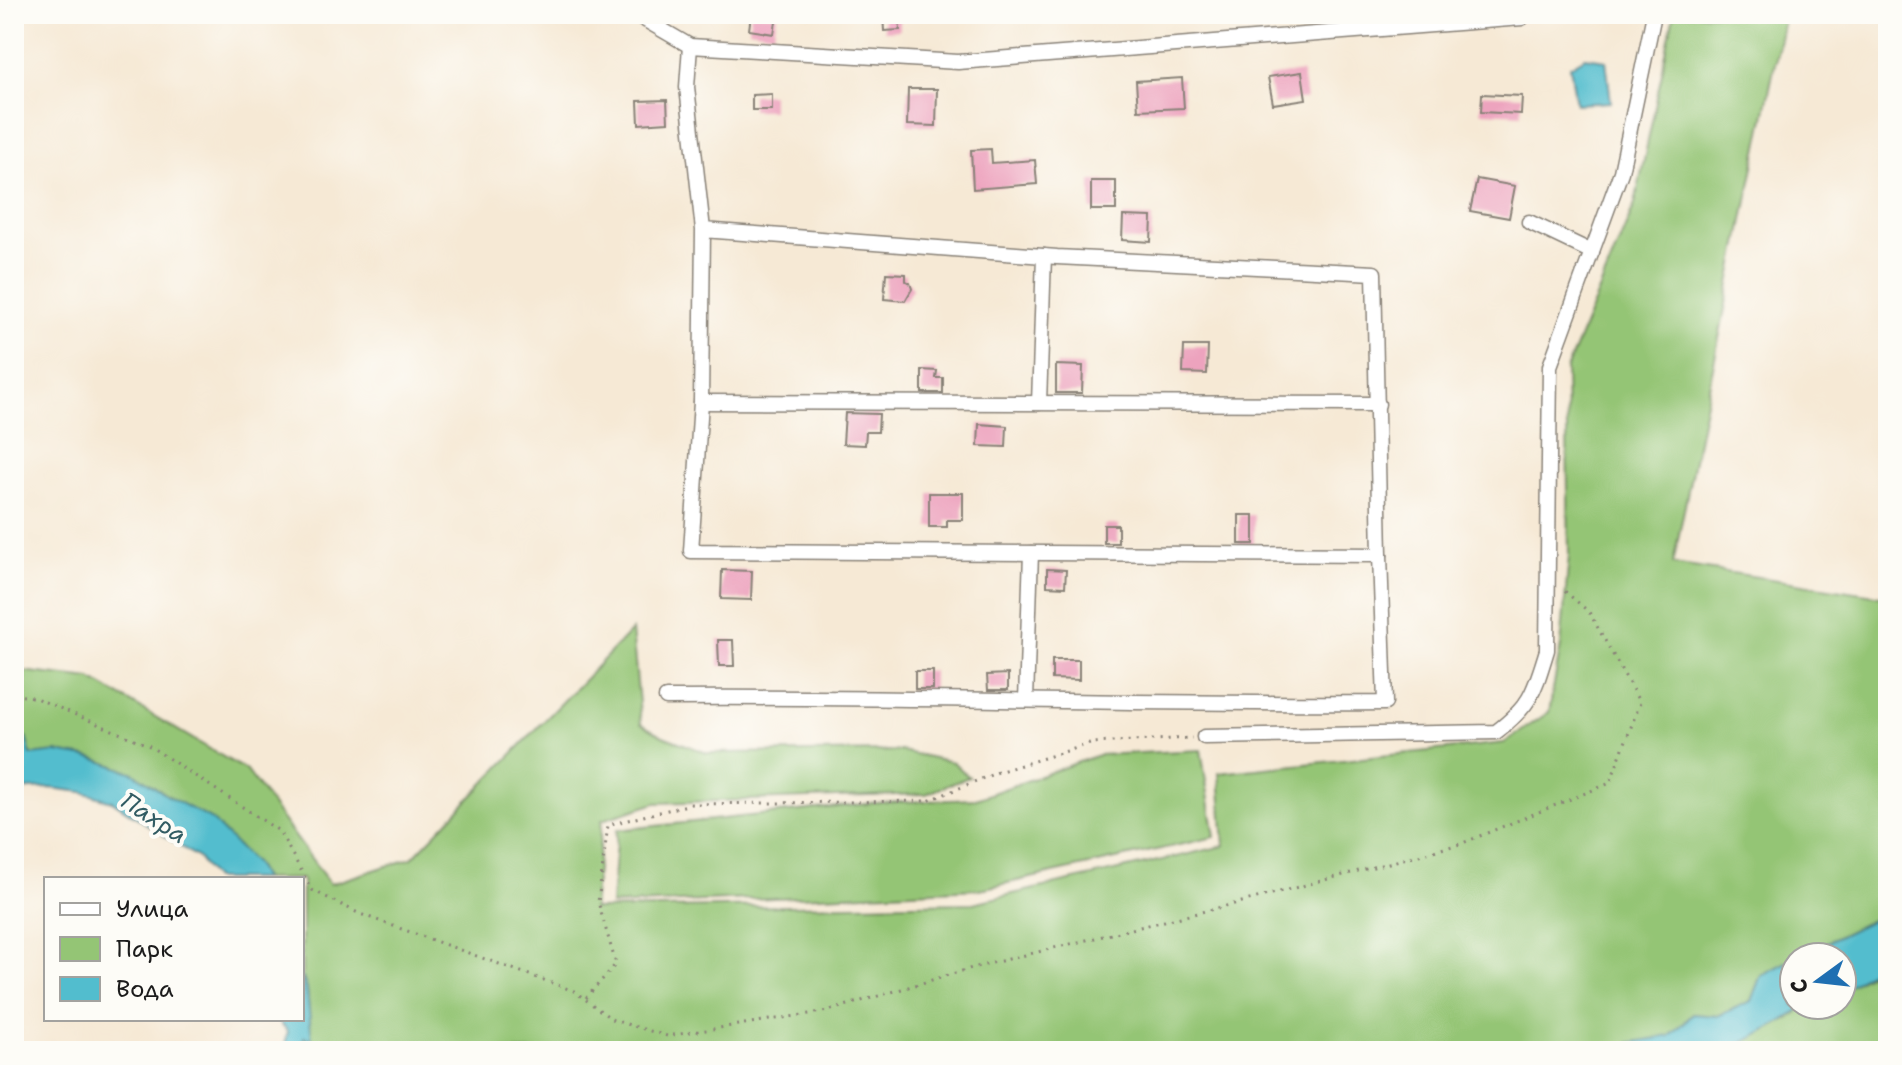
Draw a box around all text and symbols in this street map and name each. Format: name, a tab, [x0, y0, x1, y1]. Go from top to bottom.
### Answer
water label: Пахра	[115, 785, 193, 851]
legend	[44, 877, 304, 1021]
text: Улица	[116, 893, 189, 925]
text: Парк	[116, 933, 173, 965]
north arrow	[1778, 941, 1858, 1021]
text: Вода	[116, 973, 174, 1005]
text: С	[1783, 976, 1815, 996]

